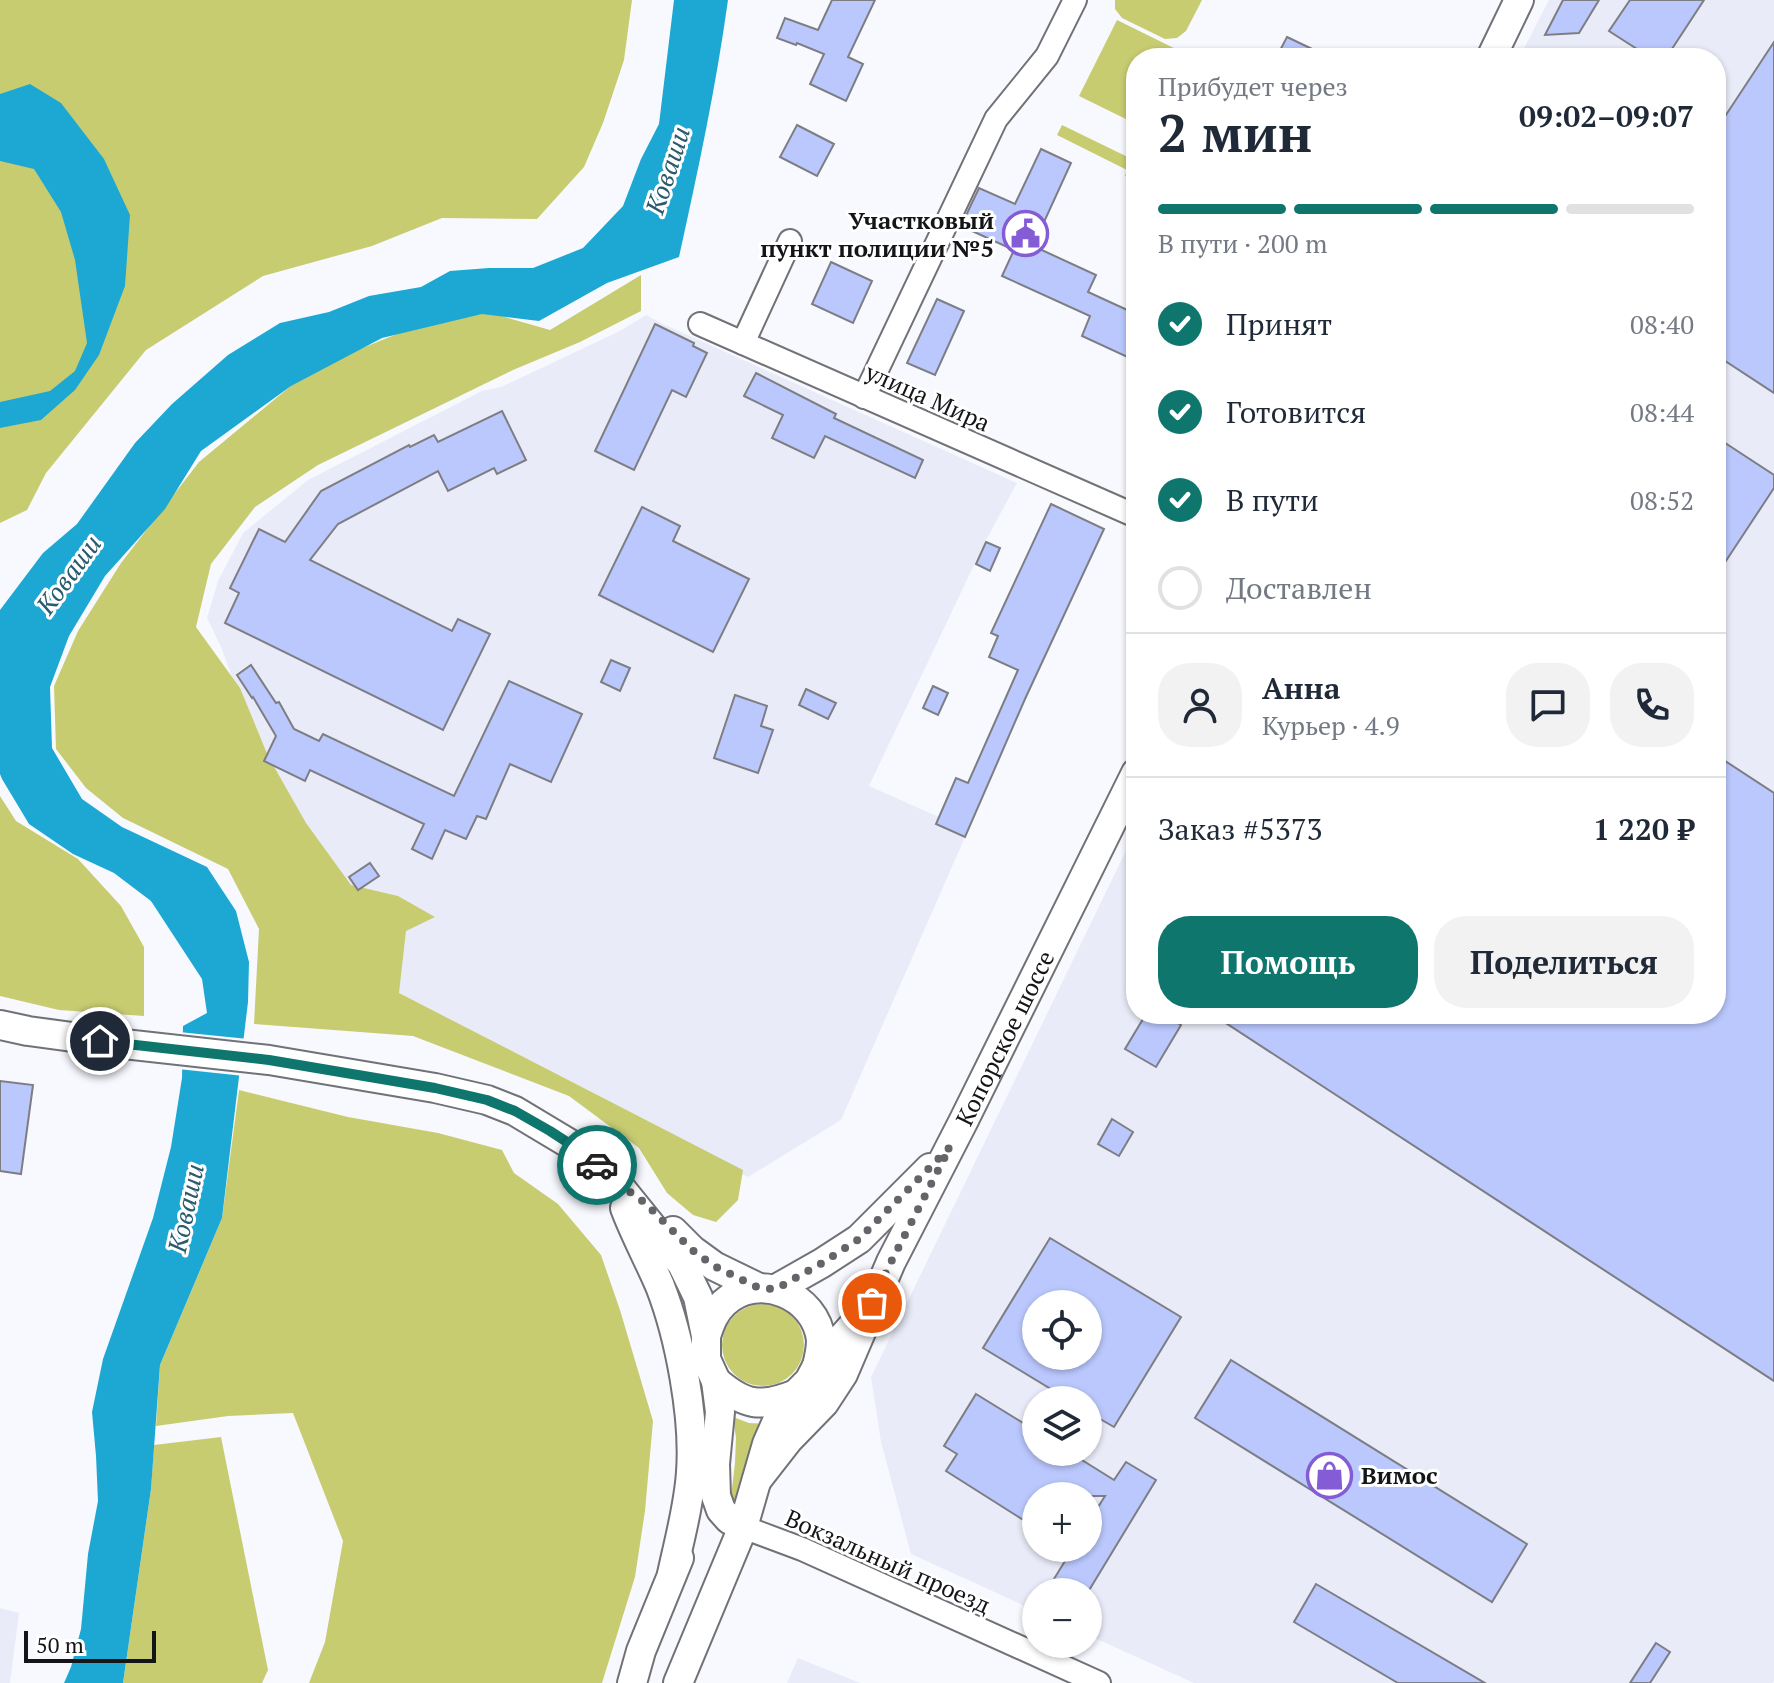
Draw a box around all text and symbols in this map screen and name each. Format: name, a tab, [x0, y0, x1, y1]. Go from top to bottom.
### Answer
text: Прибудет через	[1158, 69, 1348, 103]
text: 09:02–09:07	[1519, 96, 1694, 136]
text: 2 мин	[1158, 98, 1312, 167]
water label: Коваши	[637, 122, 697, 219]
place label: Участковый пункт полиции №5	[760, 204, 994, 264]
public building icon: Участковый пункт полиции №5	[1001, 210, 1049, 258]
text: В пути · 200 m	[1158, 226, 1327, 260]
icon: check	[1158, 302, 1202, 346]
text: Принят	[1226, 304, 1332, 344]
text: 08:40	[1630, 307, 1694, 341]
street label: улица Мира	[860, 355, 995, 439]
icon: check	[1158, 390, 1202, 434]
text: Готовится	[1226, 392, 1366, 432]
text: 08:44	[1630, 395, 1694, 429]
icon: check	[1158, 478, 1202, 522]
text: В пути	[1226, 480, 1319, 520]
text: 08:52	[1630, 483, 1694, 517]
water label: Коваши	[27, 528, 108, 621]
text: Доставлен	[1226, 568, 1372, 608]
button: person	[1158, 663, 1242, 747]
button: chat	[1506, 663, 1590, 747]
button: phone	[1610, 663, 1694, 747]
text: Анна	[1262, 668, 1340, 708]
text: Курьер · 4.9	[1262, 708, 1400, 742]
text: Заказ #5373	[1158, 809, 1323, 849]
text: 1 220 ₽	[1593, 809, 1694, 849]
button: Помощь	[1158, 916, 1418, 1008]
button: Поделиться	[1434, 916, 1694, 1008]
street label: Копорское шоссе	[948, 945, 1062, 1131]
pin	[66, 1007, 134, 1075]
icon: home	[78, 1019, 122, 1063]
courier	[557, 1125, 637, 1205]
icon: car	[575, 1143, 619, 1187]
water label: Коваши	[159, 1160, 211, 1256]
pin	[838, 1269, 906, 1337]
icon: bag	[850, 1281, 894, 1325]
map controls	[1022, 1290, 1102, 1658]
button: locate	[1022, 1290, 1102, 1370]
button: layers	[1022, 1386, 1102, 1466]
shop icon: Вимос	[1306, 1451, 1354, 1499]
place label: Вимос	[1361, 1459, 1438, 1491]
button: +	[1022, 1482, 1102, 1562]
street label: Вокзальный проезд	[780, 1501, 996, 1621]
button: −	[1022, 1578, 1102, 1658]
scale bar	[24, 1627, 156, 1663]
text: 50 m	[36, 1630, 84, 1659]

